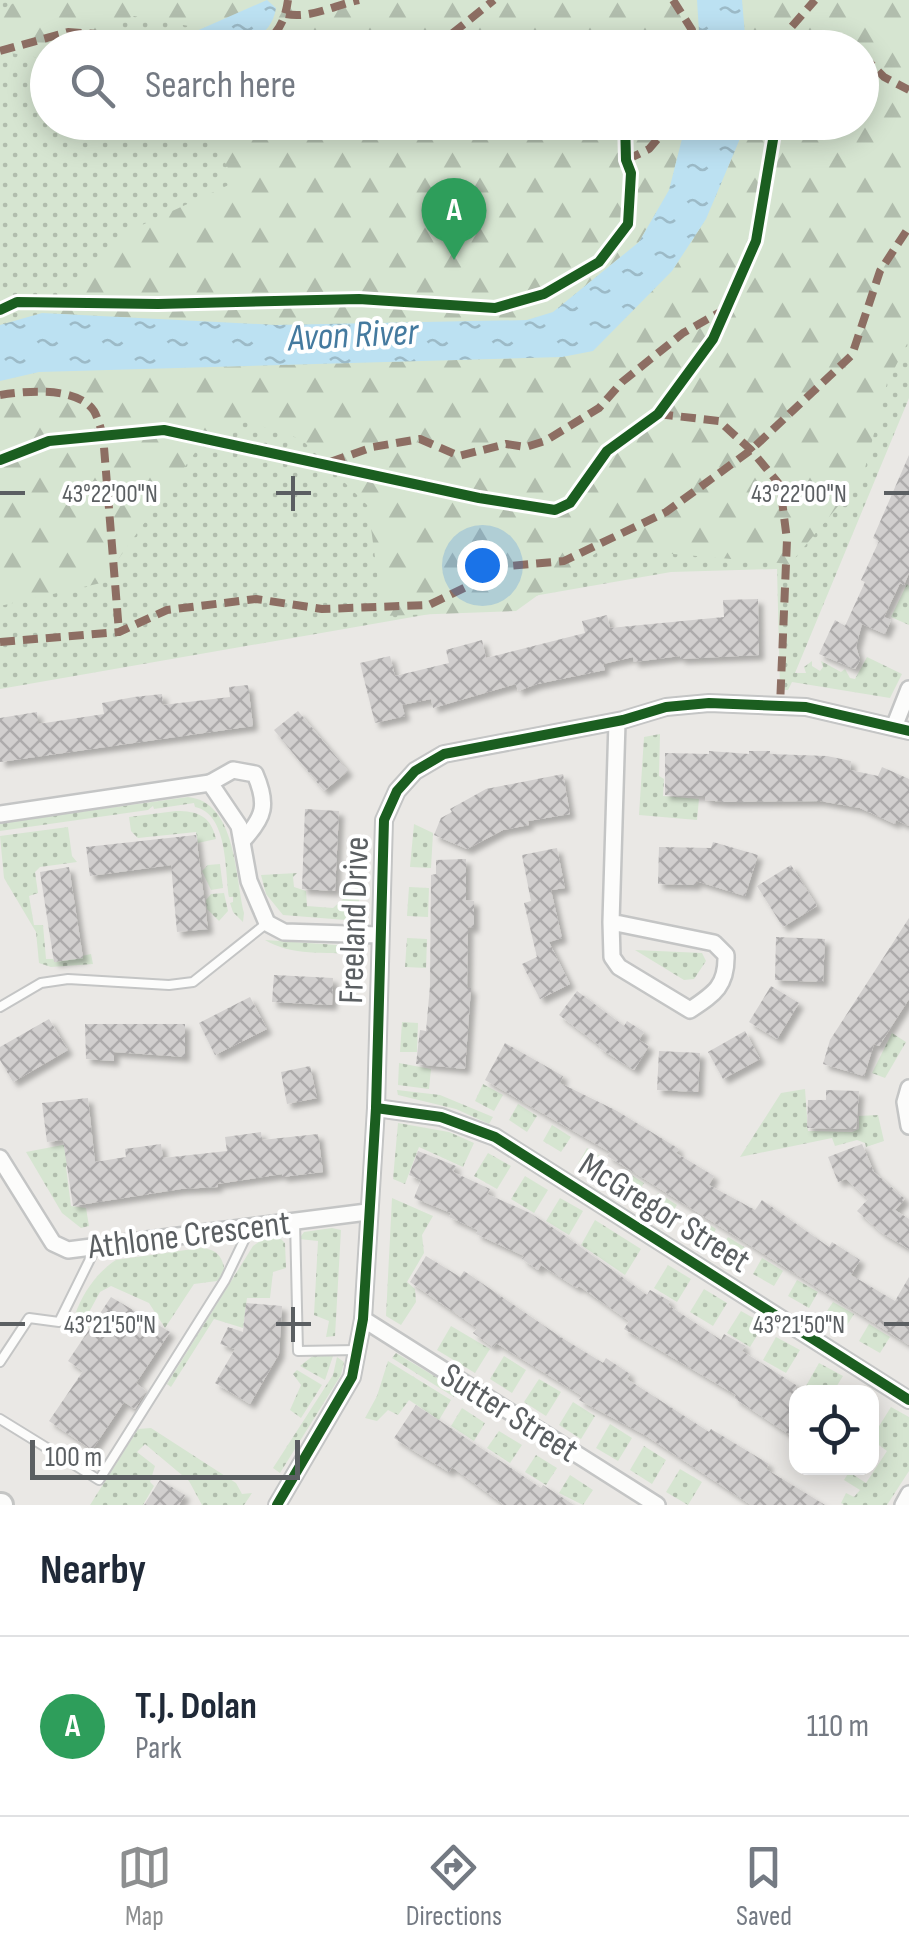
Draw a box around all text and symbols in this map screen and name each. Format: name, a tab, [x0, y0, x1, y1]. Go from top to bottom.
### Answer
search box	[30, 30, 879, 140]
icon: search	[65, 58, 120, 113]
text: Search here	[145, 63, 296, 108]
pin: A	[422, 178, 486, 260]
water label: Avon River	[285, 310, 421, 361]
text: 43°22'00"N	[62, 479, 158, 510]
text: 43°22'00"N	[751, 479, 847, 510]
your location	[457, 540, 508, 591]
street label: Freeland Drive	[330, 836, 379, 1004]
street label: McGregor Street	[571, 1144, 758, 1283]
street label: Athlone Crescent	[85, 1202, 293, 1269]
text: 43°21'50"N	[64, 1310, 156, 1341]
text: 43°21'50"N	[753, 1310, 845, 1341]
street label: Sutter Street	[432, 1354, 586, 1472]
map controls	[789, 1385, 879, 1475]
button: locate	[789, 1385, 879, 1475]
scale bar	[30, 1435, 300, 1480]
text: 100 m	[45, 1441, 102, 1474]
text: Nearby	[40, 1545, 146, 1596]
text: T.J. Dolan	[135, 1684, 257, 1729]
text: A	[65, 1707, 80, 1746]
text: 110 m	[807, 1707, 869, 1746]
text: Park	[135, 1729, 182, 1768]
tab: Map	[117, 1840, 172, 1933]
tab: Directions	[406, 1840, 502, 1933]
tab: Saved	[736, 1840, 792, 1933]

